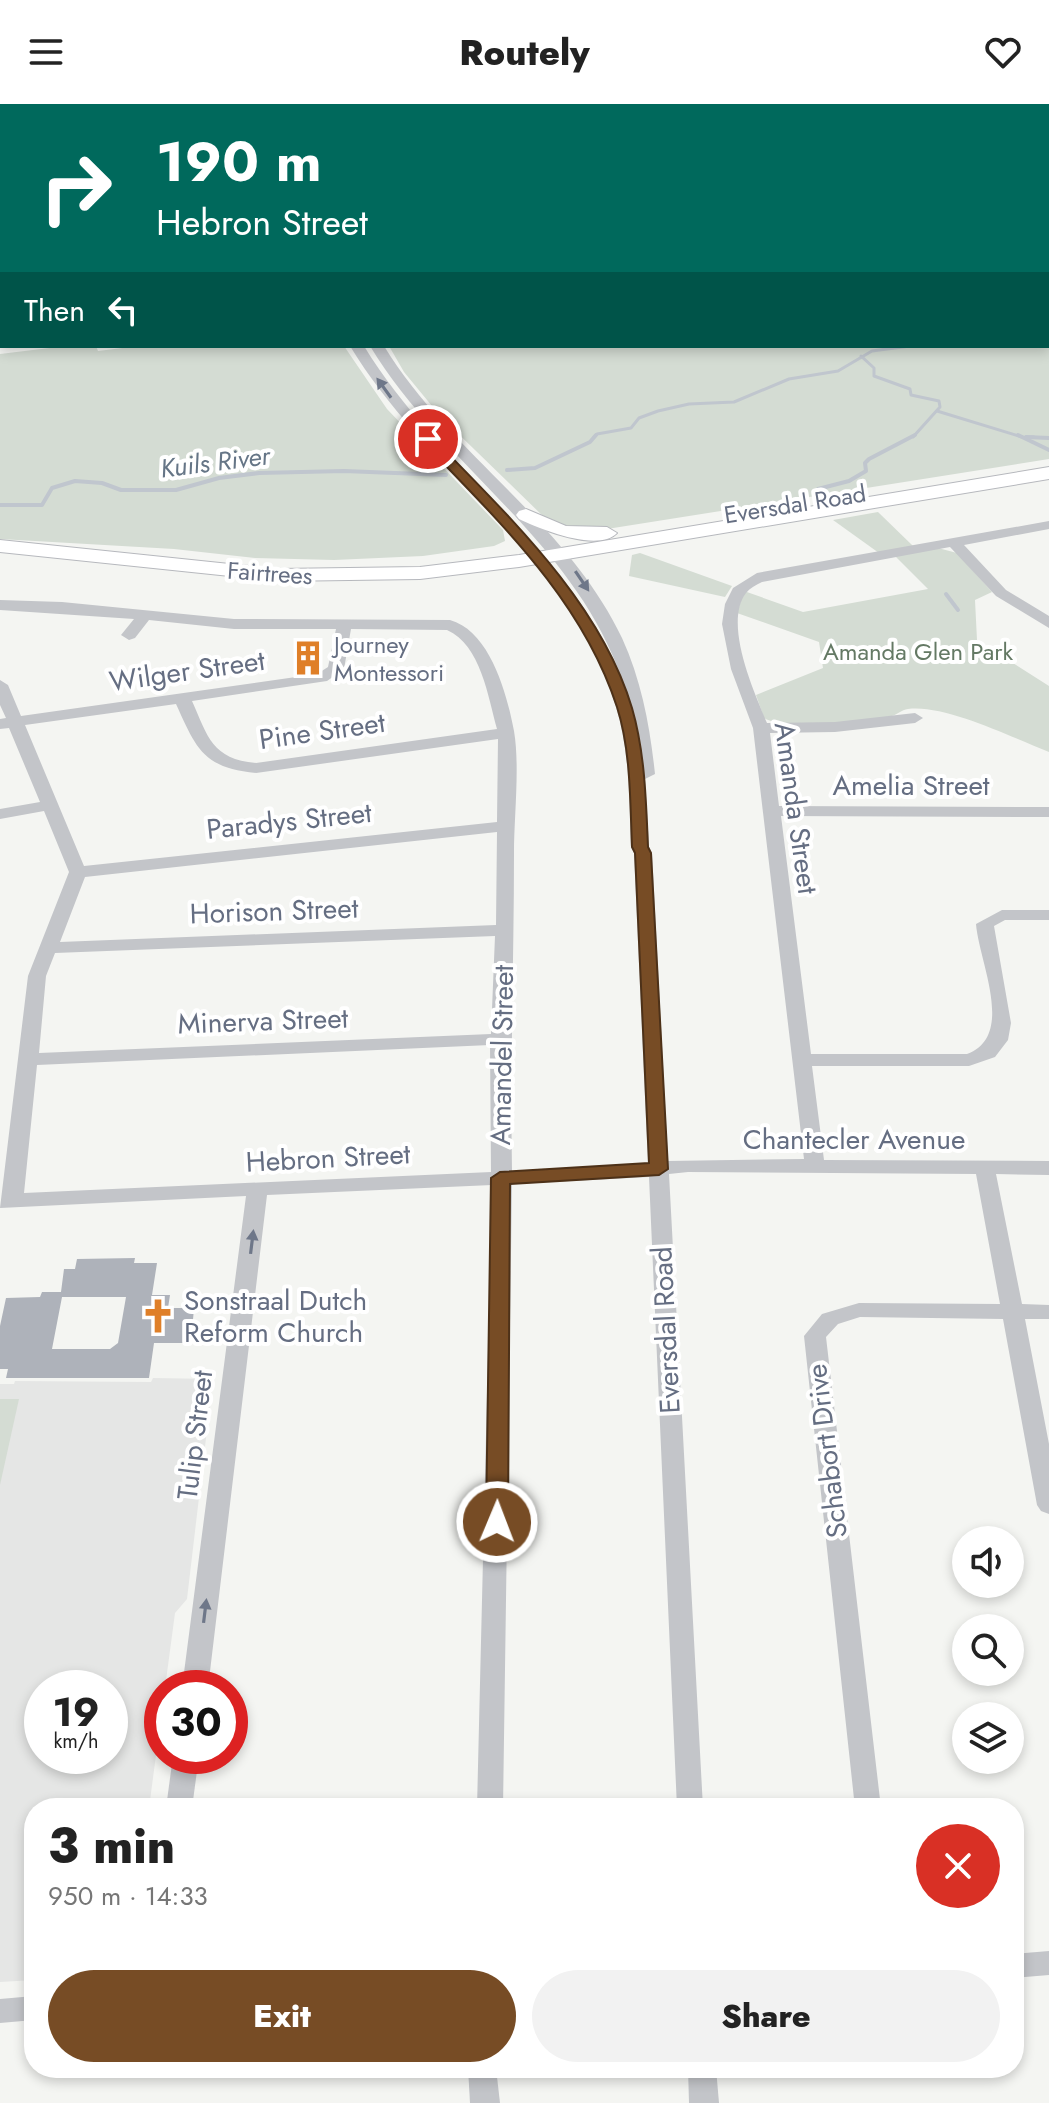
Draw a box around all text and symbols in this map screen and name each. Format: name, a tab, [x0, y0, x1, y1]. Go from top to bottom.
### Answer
text: Routely	[459, 26, 590, 78]
icon: menu	[24, 30, 68, 74]
icon: heart	[981, 30, 1025, 74]
text: 190 m	[156, 121, 322, 202]
icon: right	[24, 136, 128, 240]
text: Hebron Street	[156, 196, 368, 248]
icon: left	[101, 288, 145, 332]
text: Then	[24, 289, 85, 332]
one-way arrow	[376, 378, 392, 398]
pin	[394, 405, 462, 473]
icon: arrive	[406, 417, 450, 461]
water label: Kuils River	[158, 436, 273, 488]
street label: Eversdal Road	[721, 475, 869, 533]
street label: Fairtrees	[226, 553, 314, 593]
one-way arrow	[574, 570, 589, 591]
place label: Journey Montessori	[331, 627, 444, 690]
park label: Amanda Glen Park	[823, 634, 1014, 669]
building icon: Journey Montessori	[289, 639, 327, 677]
street label: Wilger Street	[107, 640, 268, 702]
street label: Pine Street	[256, 702, 388, 760]
street label: Amanda Street	[764, 719, 828, 897]
street label: Amelia Street	[832, 765, 990, 806]
street label: Paradys Street	[204, 792, 374, 850]
street label: Horison Street	[189, 888, 359, 934]
street label: Amandel Street	[480, 964, 524, 1146]
street label: Minerva Street	[177, 998, 349, 1044]
street label: Chantecler Avenue	[743, 1119, 965, 1160]
street label: Hebron Street	[245, 1133, 412, 1183]
one-way arrow	[246, 1229, 259, 1254]
street label: Eversdal Road	[641, 1245, 691, 1415]
place label: Sonstraal Dutch Reform Church	[184, 1280, 367, 1353]
church icon: Sonstraal Dutch Reform Church	[139, 1297, 177, 1335]
street label: Schabort Drive	[796, 1362, 858, 1540]
street label: Tulip Street	[167, 1368, 223, 1502]
position arrow	[455, 1480, 539, 1564]
map controls	[952, 1526, 1024, 1774]
button: sound	[952, 1526, 1024, 1598]
one-way arrow	[198, 1598, 211, 1623]
button: search	[952, 1614, 1024, 1686]
speed limit sign: 30	[144, 1670, 248, 1774]
text: 19	[52, 1683, 100, 1741]
button: layers	[952, 1702, 1024, 1774]
text: km/h	[53, 1727, 99, 1756]
text: 3 min	[48, 1812, 175, 1881]
button: close	[916, 1824, 1000, 1908]
text: 950 m · 14:33	[48, 1877, 208, 1915]
button: Exit	[48, 1970, 516, 2062]
button: Share	[532, 1970, 1000, 2062]

